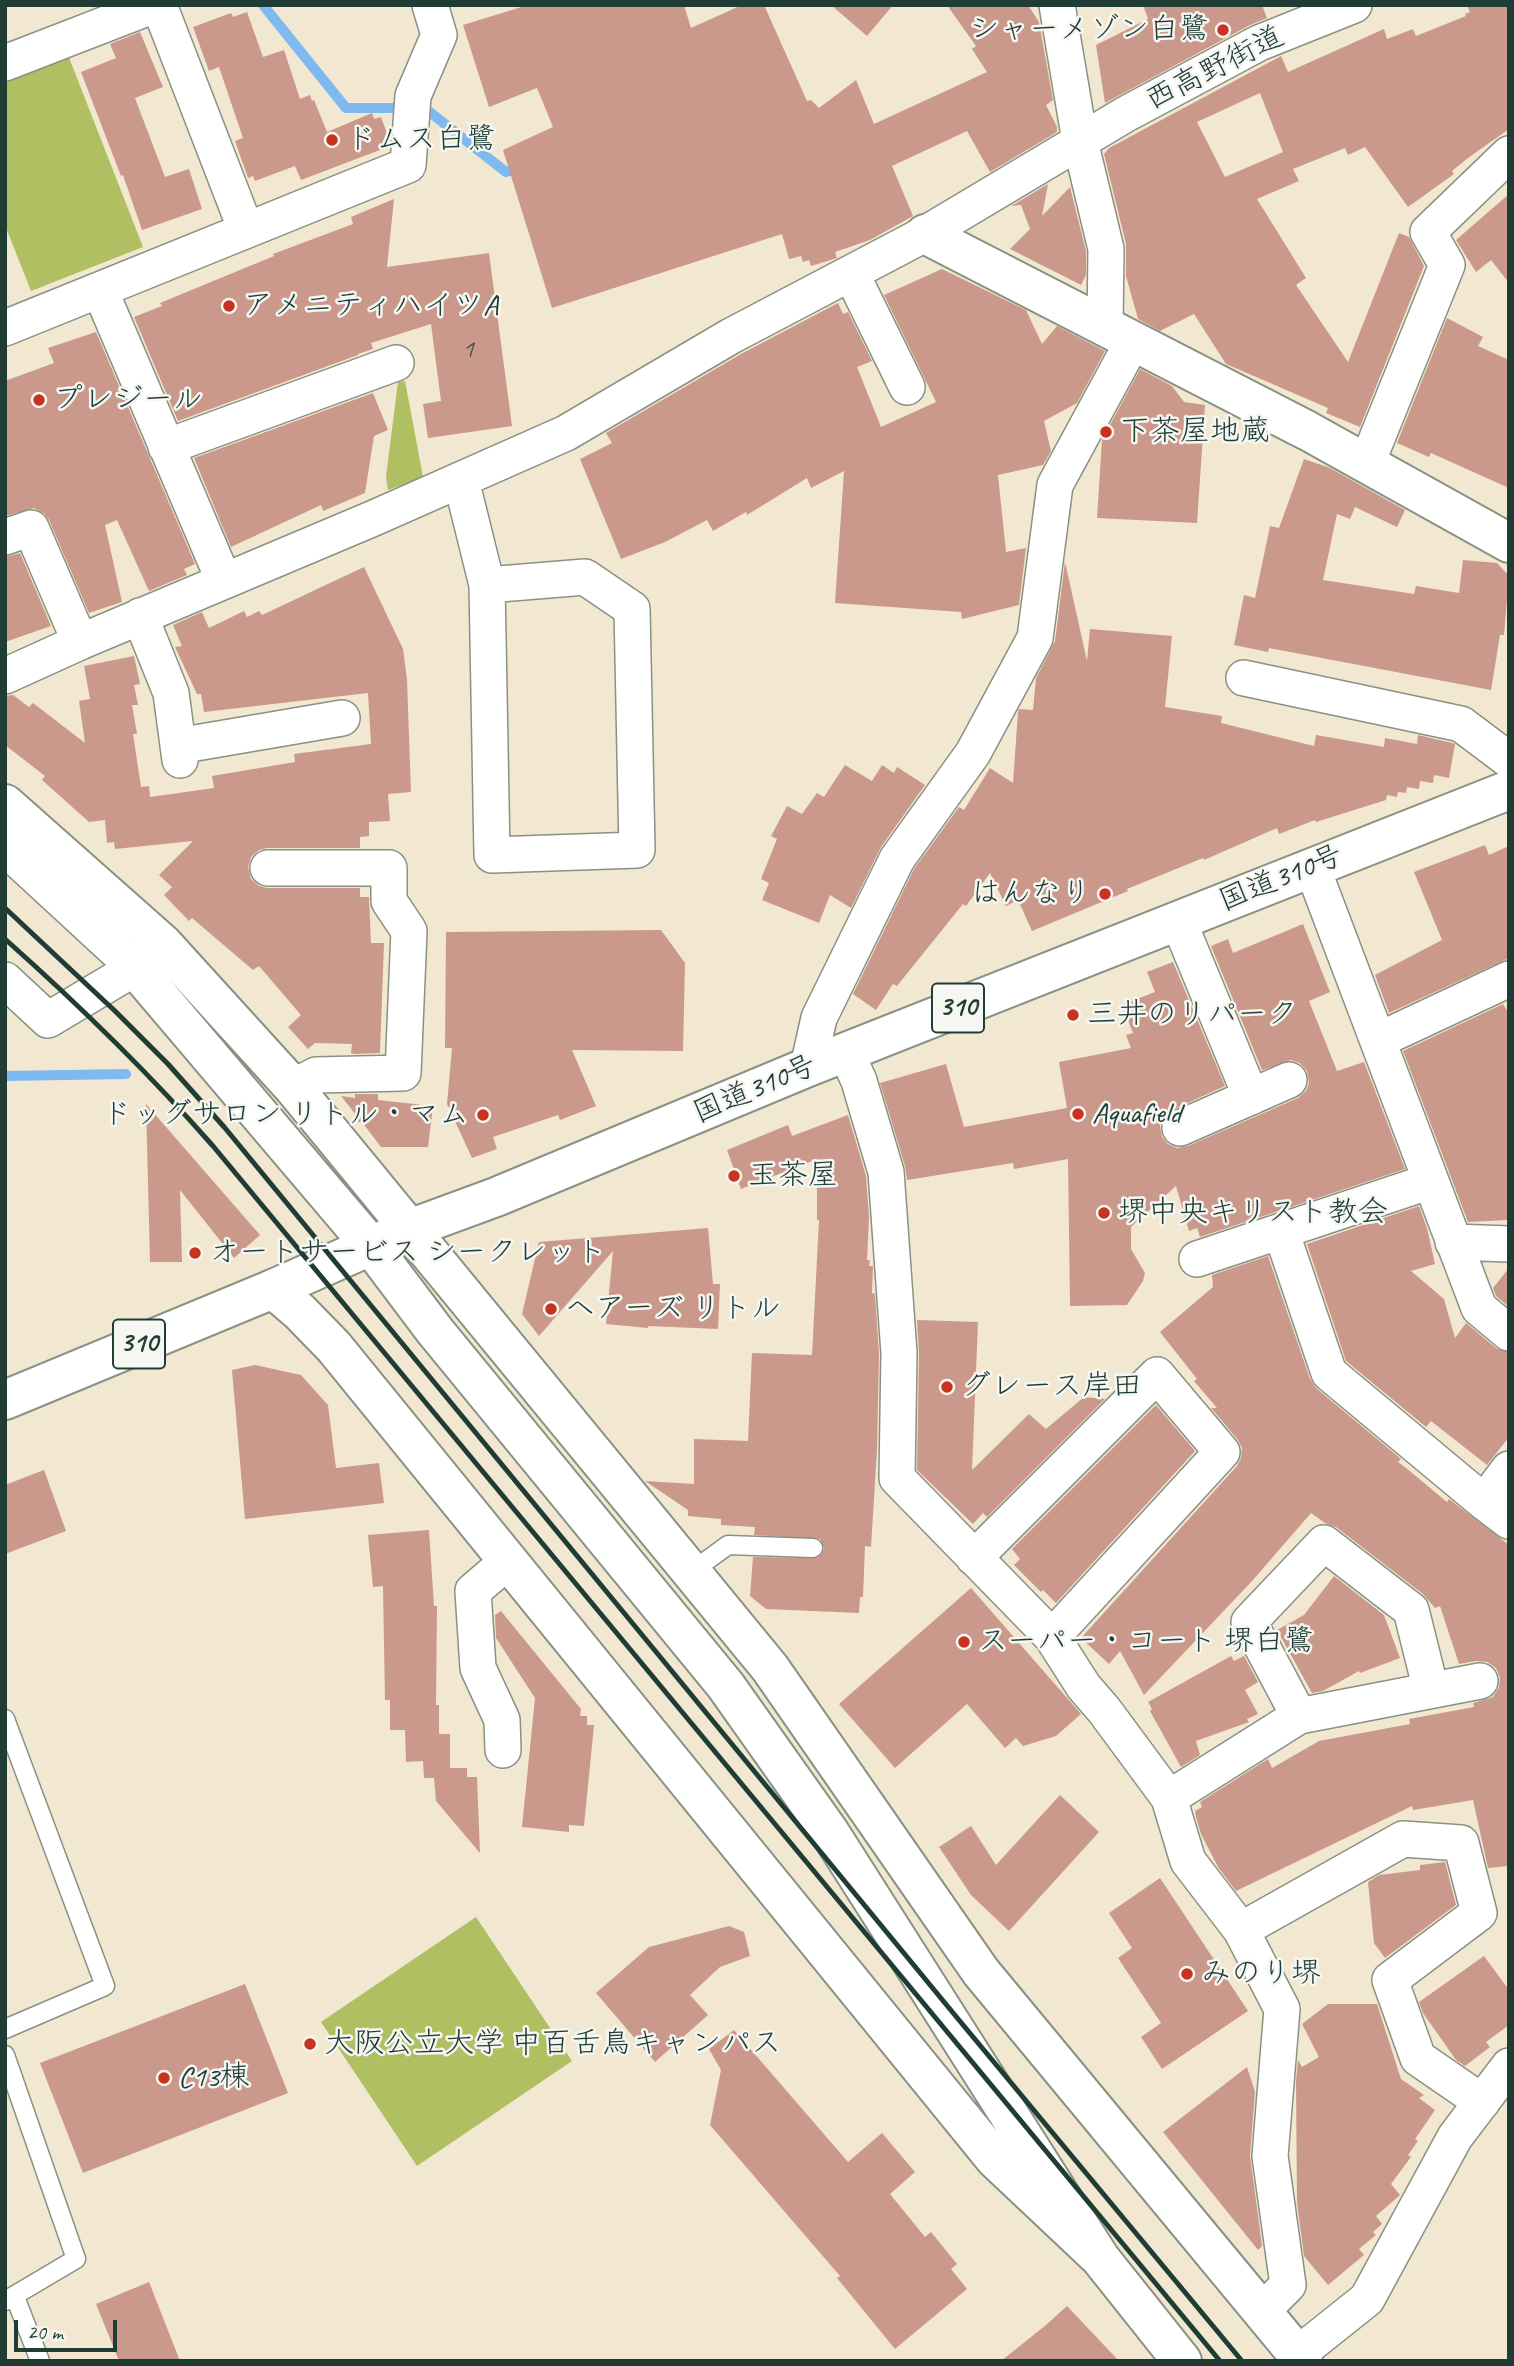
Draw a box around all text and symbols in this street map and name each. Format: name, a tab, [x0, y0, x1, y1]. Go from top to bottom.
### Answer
place label: シャーメゾン白鷺	[969, 12, 1209, 48]
street label: 西高野街道	[1140, 19, 1290, 119]
marker: シャーメゾン白鷺	[1215, 22, 1231, 38]
place label: ドムス白鷺	[346, 122, 496, 158]
marker: ドムス白鷺	[324, 132, 340, 148]
place label: アメニティハイツA	[243, 288, 498, 324]
marker: アメニティハイツA	[221, 298, 237, 314]
house number: 1	[462, 334, 474, 366]
place label: プレジール	[53, 382, 203, 418]
marker: プレジール	[31, 392, 47, 408]
place label: 下茶屋地蔵	[1120, 414, 1270, 450]
marker: 下茶屋地蔵	[1098, 424, 1114, 440]
street label: 国道310号	[1214, 838, 1348, 920]
place label: はんなり	[971, 876, 1091, 912]
marker: はんなり	[1097, 886, 1113, 902]
road number: 310	[932, 984, 984, 1032]
place label: 三井のリパーク	[1087, 997, 1297, 1033]
marker: 三井のリパーク	[1065, 1007, 1081, 1023]
street label: 国道310号	[688, 1048, 822, 1132]
place label: Aquafield	[1092, 1096, 1181, 1132]
place label: ドッグサロン リトル・マム	[102, 1097, 469, 1133]
marker: Aquafield	[1070, 1106, 1086, 1122]
marker: ドッグサロン リトル・マム	[475, 1107, 491, 1123]
place label: 玉茶屋	[748, 1158, 838, 1194]
marker: 玉茶屋	[726, 1168, 742, 1184]
place label: 堺中央キリスト教会	[1118, 1195, 1388, 1231]
marker: 堺中央キリスト教会	[1096, 1205, 1112, 1221]
place label: オートサービス シークレット	[209, 1235, 606, 1271]
marker: オートサービス シークレット	[187, 1245, 203, 1261]
place label: ヘアーズ リトル	[565, 1291, 781, 1327]
marker: ヘアーズ リトル	[543, 1301, 559, 1317]
road number: 310	[113, 1320, 165, 1368]
place label: グレース岸田	[961, 1369, 1142, 1405]
marker: グレース岸田	[939, 1379, 955, 1395]
place label: スーパー・コート 堺白鷺	[978, 1624, 1314, 1660]
marker: スーパー・コート 堺白鷺	[956, 1634, 972, 1650]
place label: みのり堺	[1201, 1956, 1321, 1992]
marker: みのり堺	[1179, 1966, 1195, 1982]
place label: 大阪公立大学 中百舌鳥キャンパス	[324, 2026, 781, 2062]
marker: 大阪公立大学 中百舌鳥キャンパス	[302, 2036, 318, 2052]
place label: C13棟	[178, 2060, 249, 2096]
marker: C13棟	[156, 2070, 172, 2086]
scale bar	[18, 2306, 121, 2350]
text: 20 m	[27, 2319, 63, 2345]

